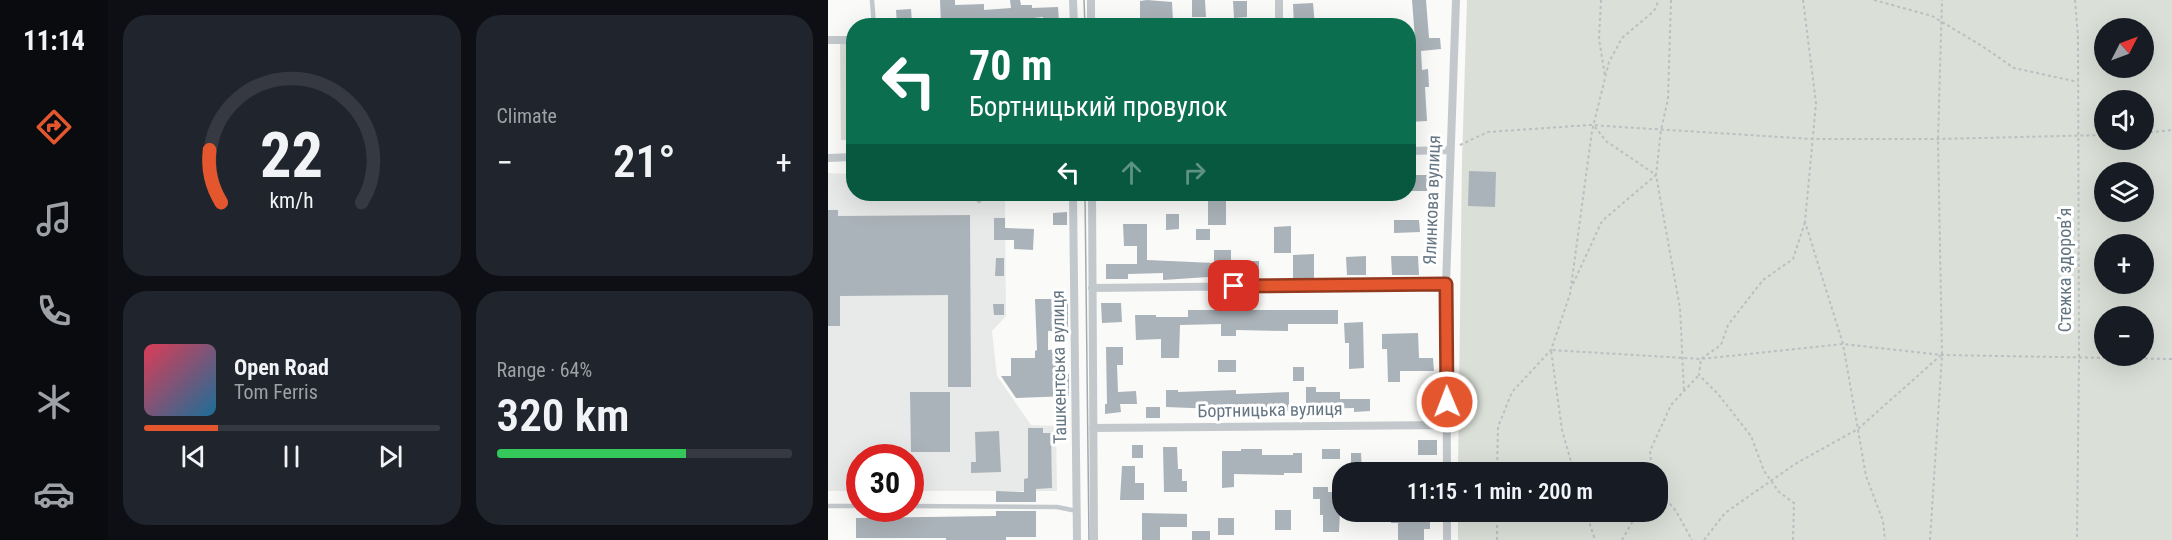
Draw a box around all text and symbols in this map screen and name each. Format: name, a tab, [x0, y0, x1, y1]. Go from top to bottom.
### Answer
north arrow	[2094, 18, 2154, 78]
map controls	[2094, 18, 2154, 366]
text: 11:14	[23, 25, 85, 57]
text: 70 m	[969, 41, 1052, 90]
icon: left	[870, 42, 948, 120]
button: sound	[2094, 90, 2154, 150]
text: Бортницький провулок	[969, 91, 1227, 123]
text: Climate	[497, 104, 557, 128]
icon: directions	[33, 106, 75, 148]
text: 22	[260, 119, 323, 192]
text: 21°	[613, 135, 676, 188]
street label: Ялинкова вулиця	[1419, 135, 1444, 265]
text: −	[497, 143, 513, 182]
text: +	[776, 143, 792, 182]
icon: left	[1052, 156, 1085, 189]
icon: ahead	[1115, 156, 1148, 189]
icon: right	[1178, 156, 1211, 189]
button: layers	[2094, 162, 2154, 222]
text: km/h	[270, 188, 314, 213]
icon: music	[33, 198, 75, 240]
street label: Стежка здоров’я	[2054, 208, 2075, 332]
button: +	[2094, 234, 2154, 294]
pin	[1208, 260, 1259, 311]
icon: arrive	[1217, 269, 1250, 302]
icon: phone	[33, 290, 75, 332]
street label: Ташкентська вулиця	[1047, 290, 1070, 444]
button: −	[2094, 306, 2154, 366]
text: Open Road	[234, 355, 329, 380]
text: Range · 64%	[497, 358, 592, 382]
position arrow	[1415, 370, 1479, 434]
text: Tom Ferris	[234, 380, 318, 404]
icon: climate	[33, 381, 75, 423]
text: 320 km	[497, 389, 630, 442]
street label: Бортницька вулиця	[1197, 398, 1343, 421]
icon: previous	[177, 440, 210, 473]
icon: pause	[275, 440, 308, 473]
icon: next	[374, 440, 407, 473]
speed limit sign: 30	[846, 444, 924, 522]
icon: car	[33, 473, 75, 515]
text: 11:15 · 1 min · 200 m	[1407, 479, 1593, 504]

